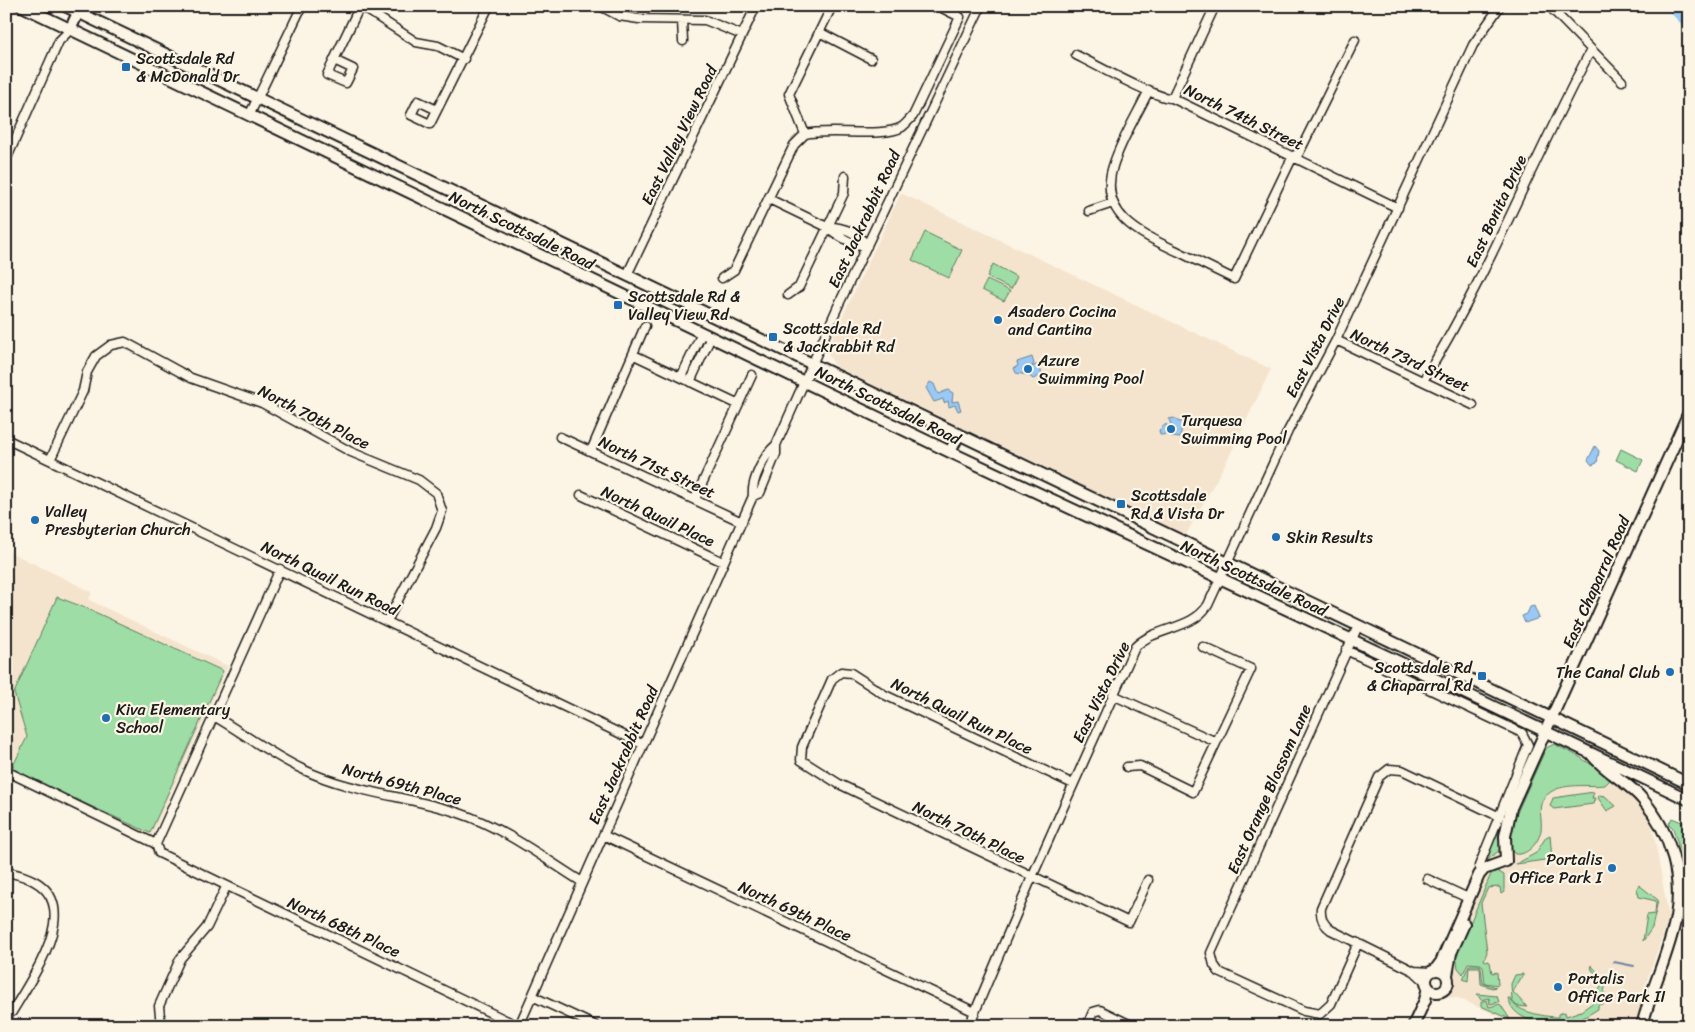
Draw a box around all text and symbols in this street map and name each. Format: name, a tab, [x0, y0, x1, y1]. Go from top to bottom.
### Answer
place label: Scottsdale Rd & McDonald Dr	[136, 44, 240, 91]
street label: East Valley View Road	[633, 59, 726, 210]
marker: Scottsdale Rd & McDonald Dr	[120, 61, 132, 73]
street label: North 74th Street	[1179, 75, 1309, 159]
street label: East Jackrabbit Road	[819, 144, 909, 293]
street label: East Bonita Drive	[1457, 149, 1535, 272]
street label: North Scottsdale Road	[444, 182, 601, 279]
place label: Scottsdale Rd & Valley View Rd	[628, 282, 740, 329]
street label: East Vista Drive	[1277, 291, 1353, 403]
place label: Asadero Cocina and Cantina	[1007, 297, 1116, 344]
marker: Scottsdale Rd & Valley View Rd	[612, 299, 624, 311]
place label: Scottsdale Rd & Jackrabbit Rd	[783, 314, 896, 361]
marker: Asadero Cocina and Cantina	[992, 314, 1004, 326]
street label: North 73rd Street	[1345, 320, 1475, 400]
marker: Scottsdale Rd & Jackrabbit Rd	[767, 331, 779, 343]
place label: Azure Swimming Pool	[1037, 346, 1144, 393]
street label: North Scottsdale Road	[810, 357, 967, 454]
marker: Azure Swimming Pool	[1022, 363, 1034, 375]
street label: North 70th Place	[253, 376, 375, 458]
place label: Turquesa Swimming Pool	[1181, 406, 1287, 453]
marker: Turquesa Swimming Pool	[1165, 423, 1177, 435]
street label: North 71st Street	[594, 427, 720, 507]
street label: North Quail Place	[596, 477, 720, 555]
place label: Scottsdale Rd & Vista Dr	[1131, 481, 1225, 528]
place label: Valley Presbyterian Church	[45, 497, 191, 544]
marker: Scottsdale Rd & Vista Dr	[1115, 498, 1127, 510]
street label: East Chaparral Road	[1554, 510, 1639, 653]
marker: Valley Presbyterian Church	[29, 514, 41, 526]
place label: Skin Results	[1286, 523, 1373, 552]
street label: North Scottsdale Road	[1176, 531, 1334, 625]
marker: Skin Results	[1270, 531, 1282, 543]
street label: North Quail Run Road	[256, 532, 405, 625]
street label: East Vista Drive	[1064, 636, 1138, 748]
place label: Scottsdale Rd & Chaparral Rd	[1367, 653, 1474, 700]
place label: The Canal Club	[1556, 658, 1660, 687]
marker: The Canal Club	[1664, 666, 1676, 678]
street label: North Quail Run Place	[886, 669, 1038, 763]
marker: Scottsdale Rd & Chaparral Rd	[1476, 670, 1488, 682]
street label: East Jackrabbit Road	[579, 680, 667, 829]
place label: Kiva Elementary School	[116, 695, 231, 742]
street label: East Orange Blossom Lane	[1218, 699, 1320, 879]
marker: Kiva Elementary School	[100, 712, 112, 724]
street label: North 69th Place	[339, 754, 465, 814]
street label: North 70th Place	[908, 792, 1030, 872]
place label: Portalis Office Park I	[1509, 845, 1604, 892]
marker: Portalis Office Park I	[1606, 862, 1618, 874]
street label: North 69th Place	[733, 872, 857, 950]
street label: North 68th Place	[283, 888, 405, 966]
place label: Portalis Office Park II	[1568, 964, 1666, 1011]
marker: Portalis Office Park II	[1552, 981, 1564, 993]

